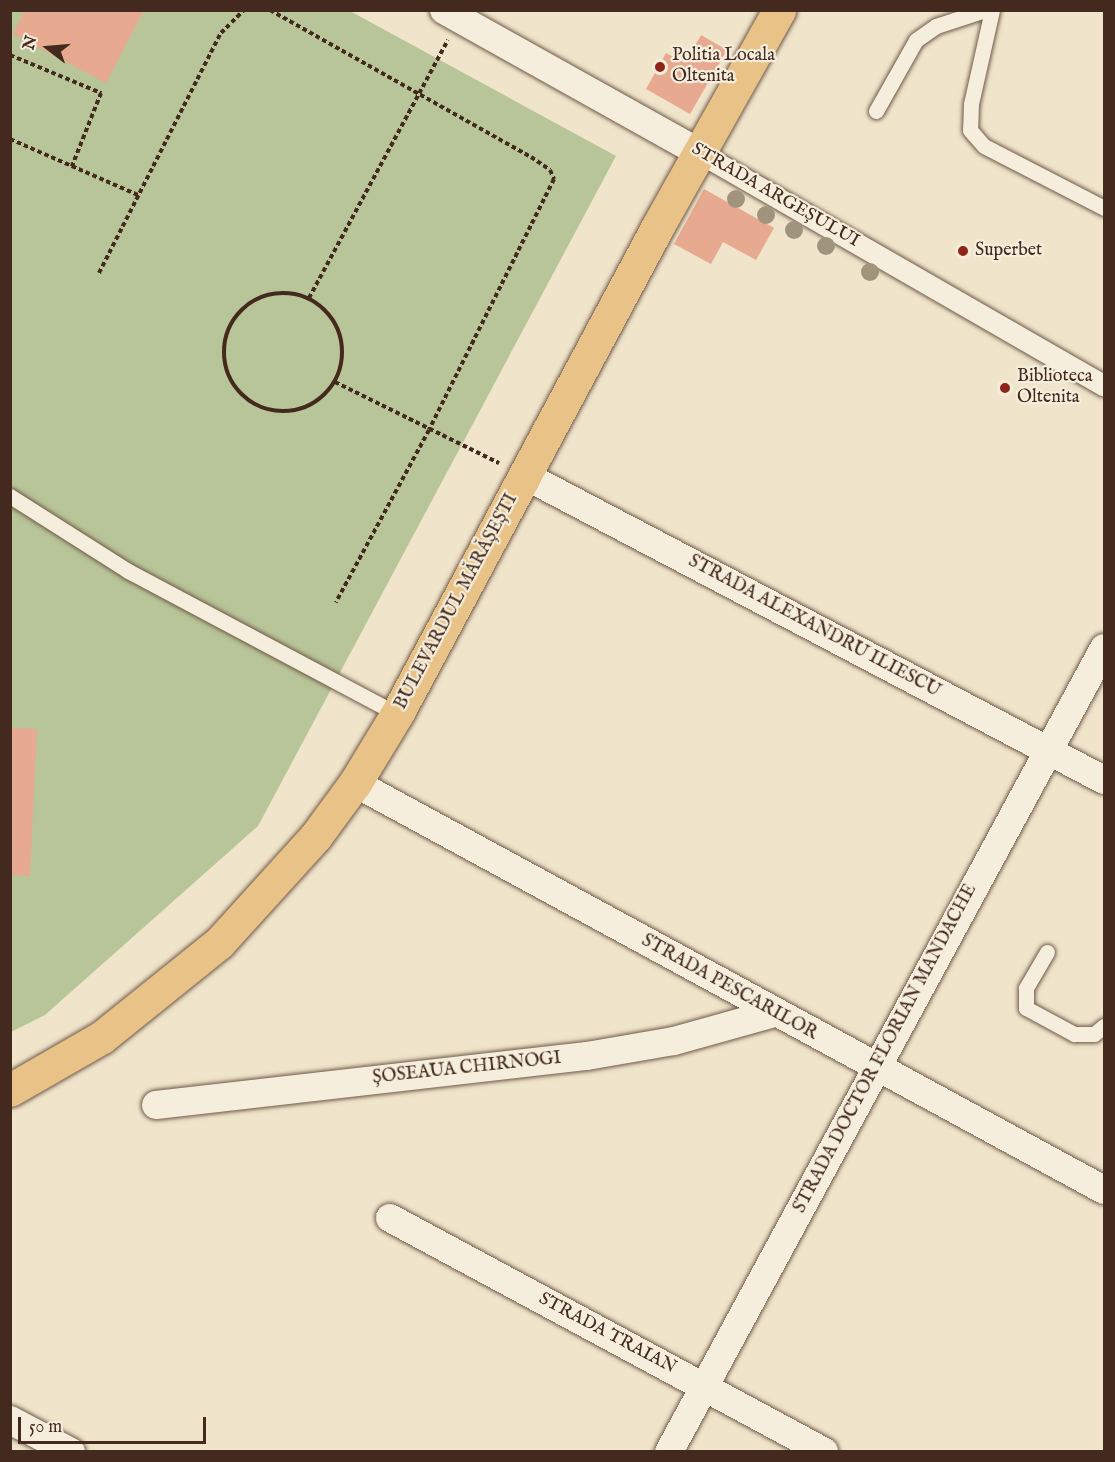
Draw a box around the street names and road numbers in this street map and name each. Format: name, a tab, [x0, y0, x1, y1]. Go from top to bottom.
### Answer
street label: STRADA ARGEȘULUI	[687, 139, 863, 253]
street label: BULEVARDUL MĂRĂȘEȘTI	[391, 490, 523, 714]
street label: STRADA ALEXANDRU ILIESCU	[684, 551, 944, 703]
street label: STRADA DOCTOR FLORIAN MANDACHE	[790, 881, 982, 1217]
street label: STRADA PESCARILOR	[637, 931, 821, 1045]
street label: ȘOSEAUA CHIRNOGI	[371, 1048, 563, 1090]
street label: STRADA TRAIAN	[535, 1289, 679, 1379]

